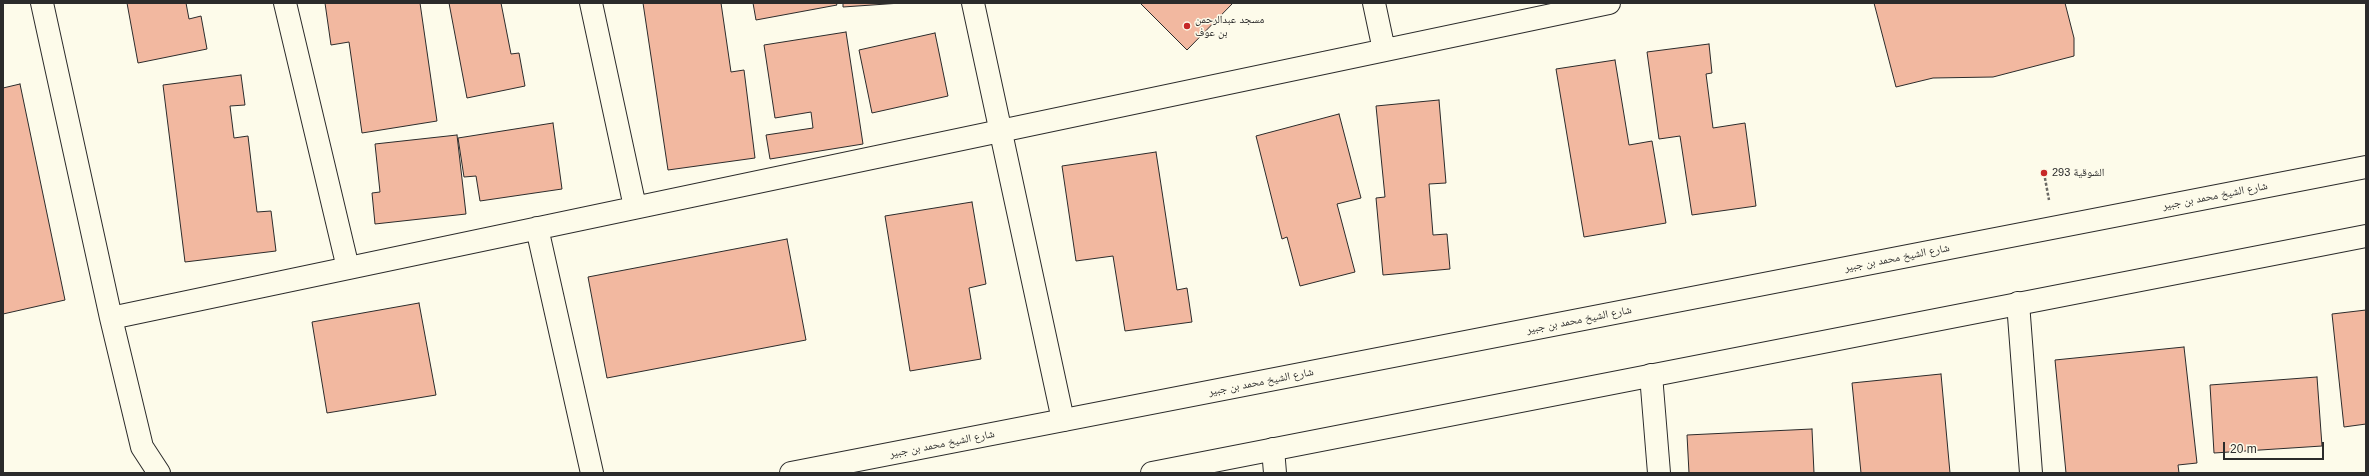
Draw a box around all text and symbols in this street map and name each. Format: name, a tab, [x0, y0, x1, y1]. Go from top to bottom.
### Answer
place label: مسجد عبدالرحمن بن عوف	[1195, 13, 1264, 39]
marker: مسجد عبدالرحمن بن عوف	[1182, 21, 1192, 31]
place label: الشوقية 293	[2052, 166, 2104, 180]
marker: الشوقية 293	[2039, 168, 2049, 178]
street label: شارع الشيخ محمد بن جبير	[2161, 179, 2269, 213]
street label: شارع الشيخ محمد بن جبير	[1843, 241, 1951, 275]
street label: شارع الشيخ محمد بن جبير	[1525, 303, 1633, 337]
street label: شارع الشيخ محمد بن جبير	[1207, 365, 1315, 399]
street label: شارع الشيخ محمد بن جبير	[888, 427, 996, 461]
scale bar	[2225, 434, 2326, 460]
text: 20 m	[2230, 442, 2257, 456]

